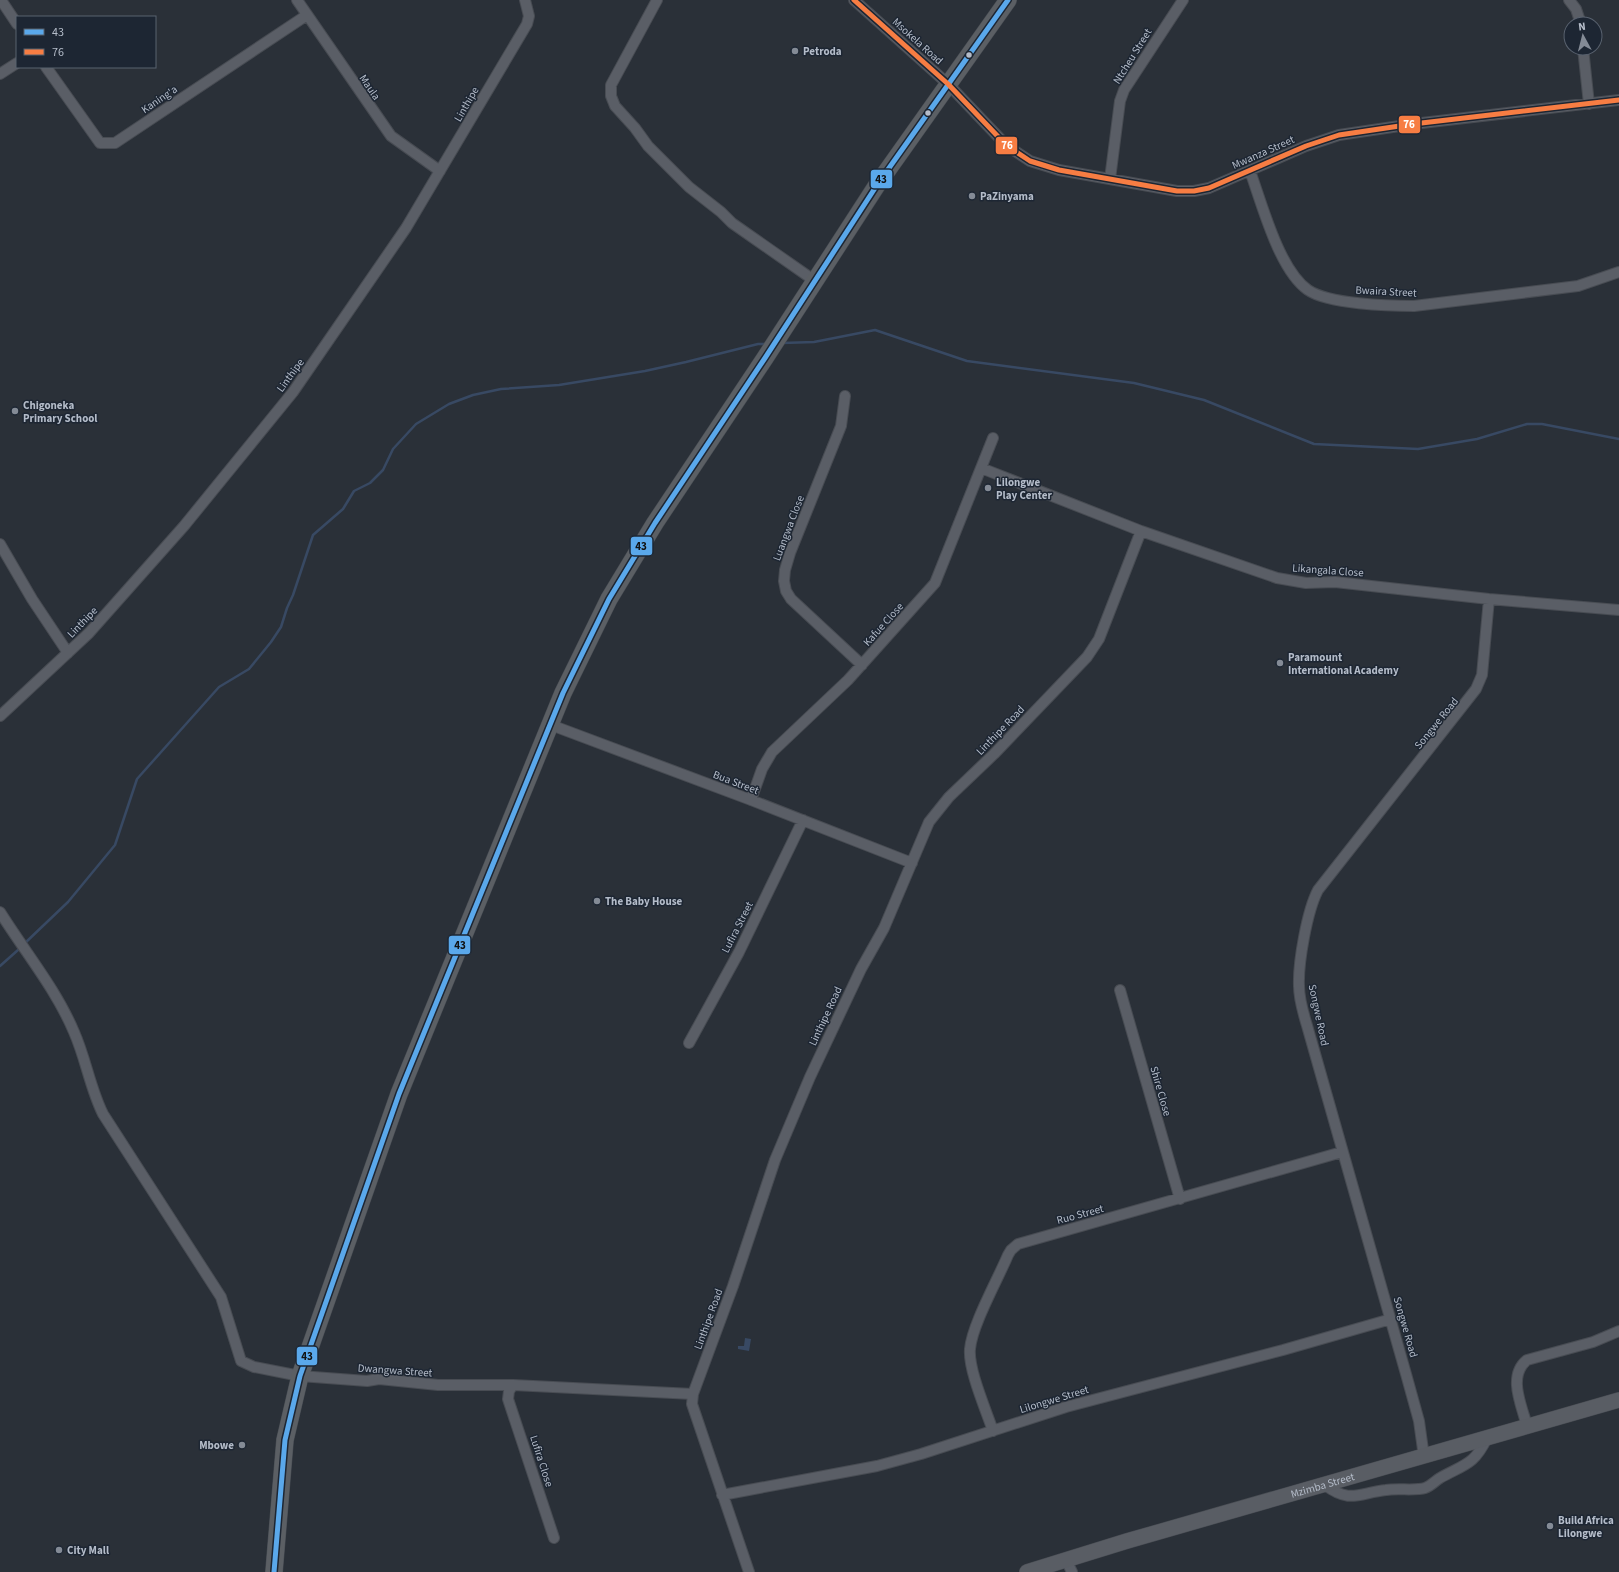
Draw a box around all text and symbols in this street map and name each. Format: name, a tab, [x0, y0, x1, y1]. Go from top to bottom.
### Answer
street label: Msokela Road	[889, 15, 946, 68]
legend	[16, 16, 156, 68]
north arrow	[1563, 16, 1603, 56]
text: N	[1577, 19, 1586, 34]
text: 43	[52, 24, 64, 41]
street label: Ntcheu Street	[1109, 25, 1156, 87]
text: 76	[52, 44, 64, 61]
place label: Petroda	[803, 44, 842, 59]
marker: Petroda	[790, 46, 800, 56]
unlabelled marker	[964, 50, 974, 60]
street label: Maula	[356, 72, 384, 103]
street label: Kaning'a	[138, 82, 180, 117]
street label: Linthipe	[450, 84, 483, 124]
unlabelled marker	[923, 108, 933, 118]
line badge: 76	[1398, 115, 1421, 134]
text: 76	[1403, 117, 1415, 132]
street label: Mwanza Street	[1230, 132, 1297, 173]
line badge: 76	[995, 136, 1018, 155]
text: 76	[1001, 138, 1013, 153]
line badge: 43	[870, 169, 893, 189]
text: 43	[875, 172, 887, 187]
place label: PaZinyama	[980, 189, 1034, 204]
marker: PaZinyama	[967, 191, 977, 201]
street label: Bwaira Street	[1355, 282, 1417, 301]
street label: Linthipe	[273, 355, 308, 395]
place label: Chigoneka Primary School	[23, 398, 98, 426]
marker: Chigoneka Primary School	[10, 406, 20, 416]
place label: Lilongwe Play Center	[996, 475, 1053, 503]
marker: Lilongwe Play Center	[983, 483, 993, 493]
street label: Luangwa Close	[769, 493, 808, 563]
line badge: 43	[630, 536, 653, 556]
text: 43	[635, 539, 647, 554]
street label: Likangala Close	[1292, 561, 1365, 581]
street label: Kafue Close	[860, 599, 907, 649]
street label: Linthipe	[64, 603, 101, 641]
place label: Paramount International Academy	[1288, 650, 1399, 678]
marker: Paramount International Academy	[1275, 658, 1285, 668]
street label: Songwe Road	[1411, 694, 1462, 752]
street label: Linthipe Road	[973, 702, 1028, 759]
street label: Bua Street	[711, 767, 761, 798]
place label: The Baby House	[605, 894, 683, 909]
marker: The Baby House	[592, 896, 602, 906]
street label: Lufira Street	[718, 899, 757, 956]
line badge: 43	[448, 935, 471, 955]
text: 43	[454, 938, 466, 953]
street label: Songwe Road	[1305, 983, 1332, 1047]
street label: Linthipe Road	[805, 984, 846, 1048]
street label: Shire Close	[1146, 1065, 1175, 1118]
street label: Ruo Street	[1055, 1201, 1106, 1228]
street label: Linthipe Road	[691, 1287, 726, 1352]
street label: Songwe Road	[1390, 1295, 1421, 1359]
line badge: 43	[296, 1346, 318, 1366]
text: 43	[301, 1349, 313, 1364]
street label: Dwangwa Street	[357, 1360, 433, 1381]
street label: Lilongwe Street	[1018, 1382, 1091, 1417]
street label: Lufira Close	[526, 1433, 557, 1489]
place label: Mbowe	[199, 1438, 234, 1453]
marker: Mbowe	[237, 1440, 247, 1450]
street label: Mzimba Street	[1289, 1469, 1357, 1502]
place label: Build Africa Lilongwe	[1558, 1513, 1614, 1541]
marker: Build Africa Lilongwe	[1545, 1521, 1555, 1531]
place label: City Mall	[67, 1543, 110, 1558]
marker: City Mall	[54, 1545, 64, 1555]

